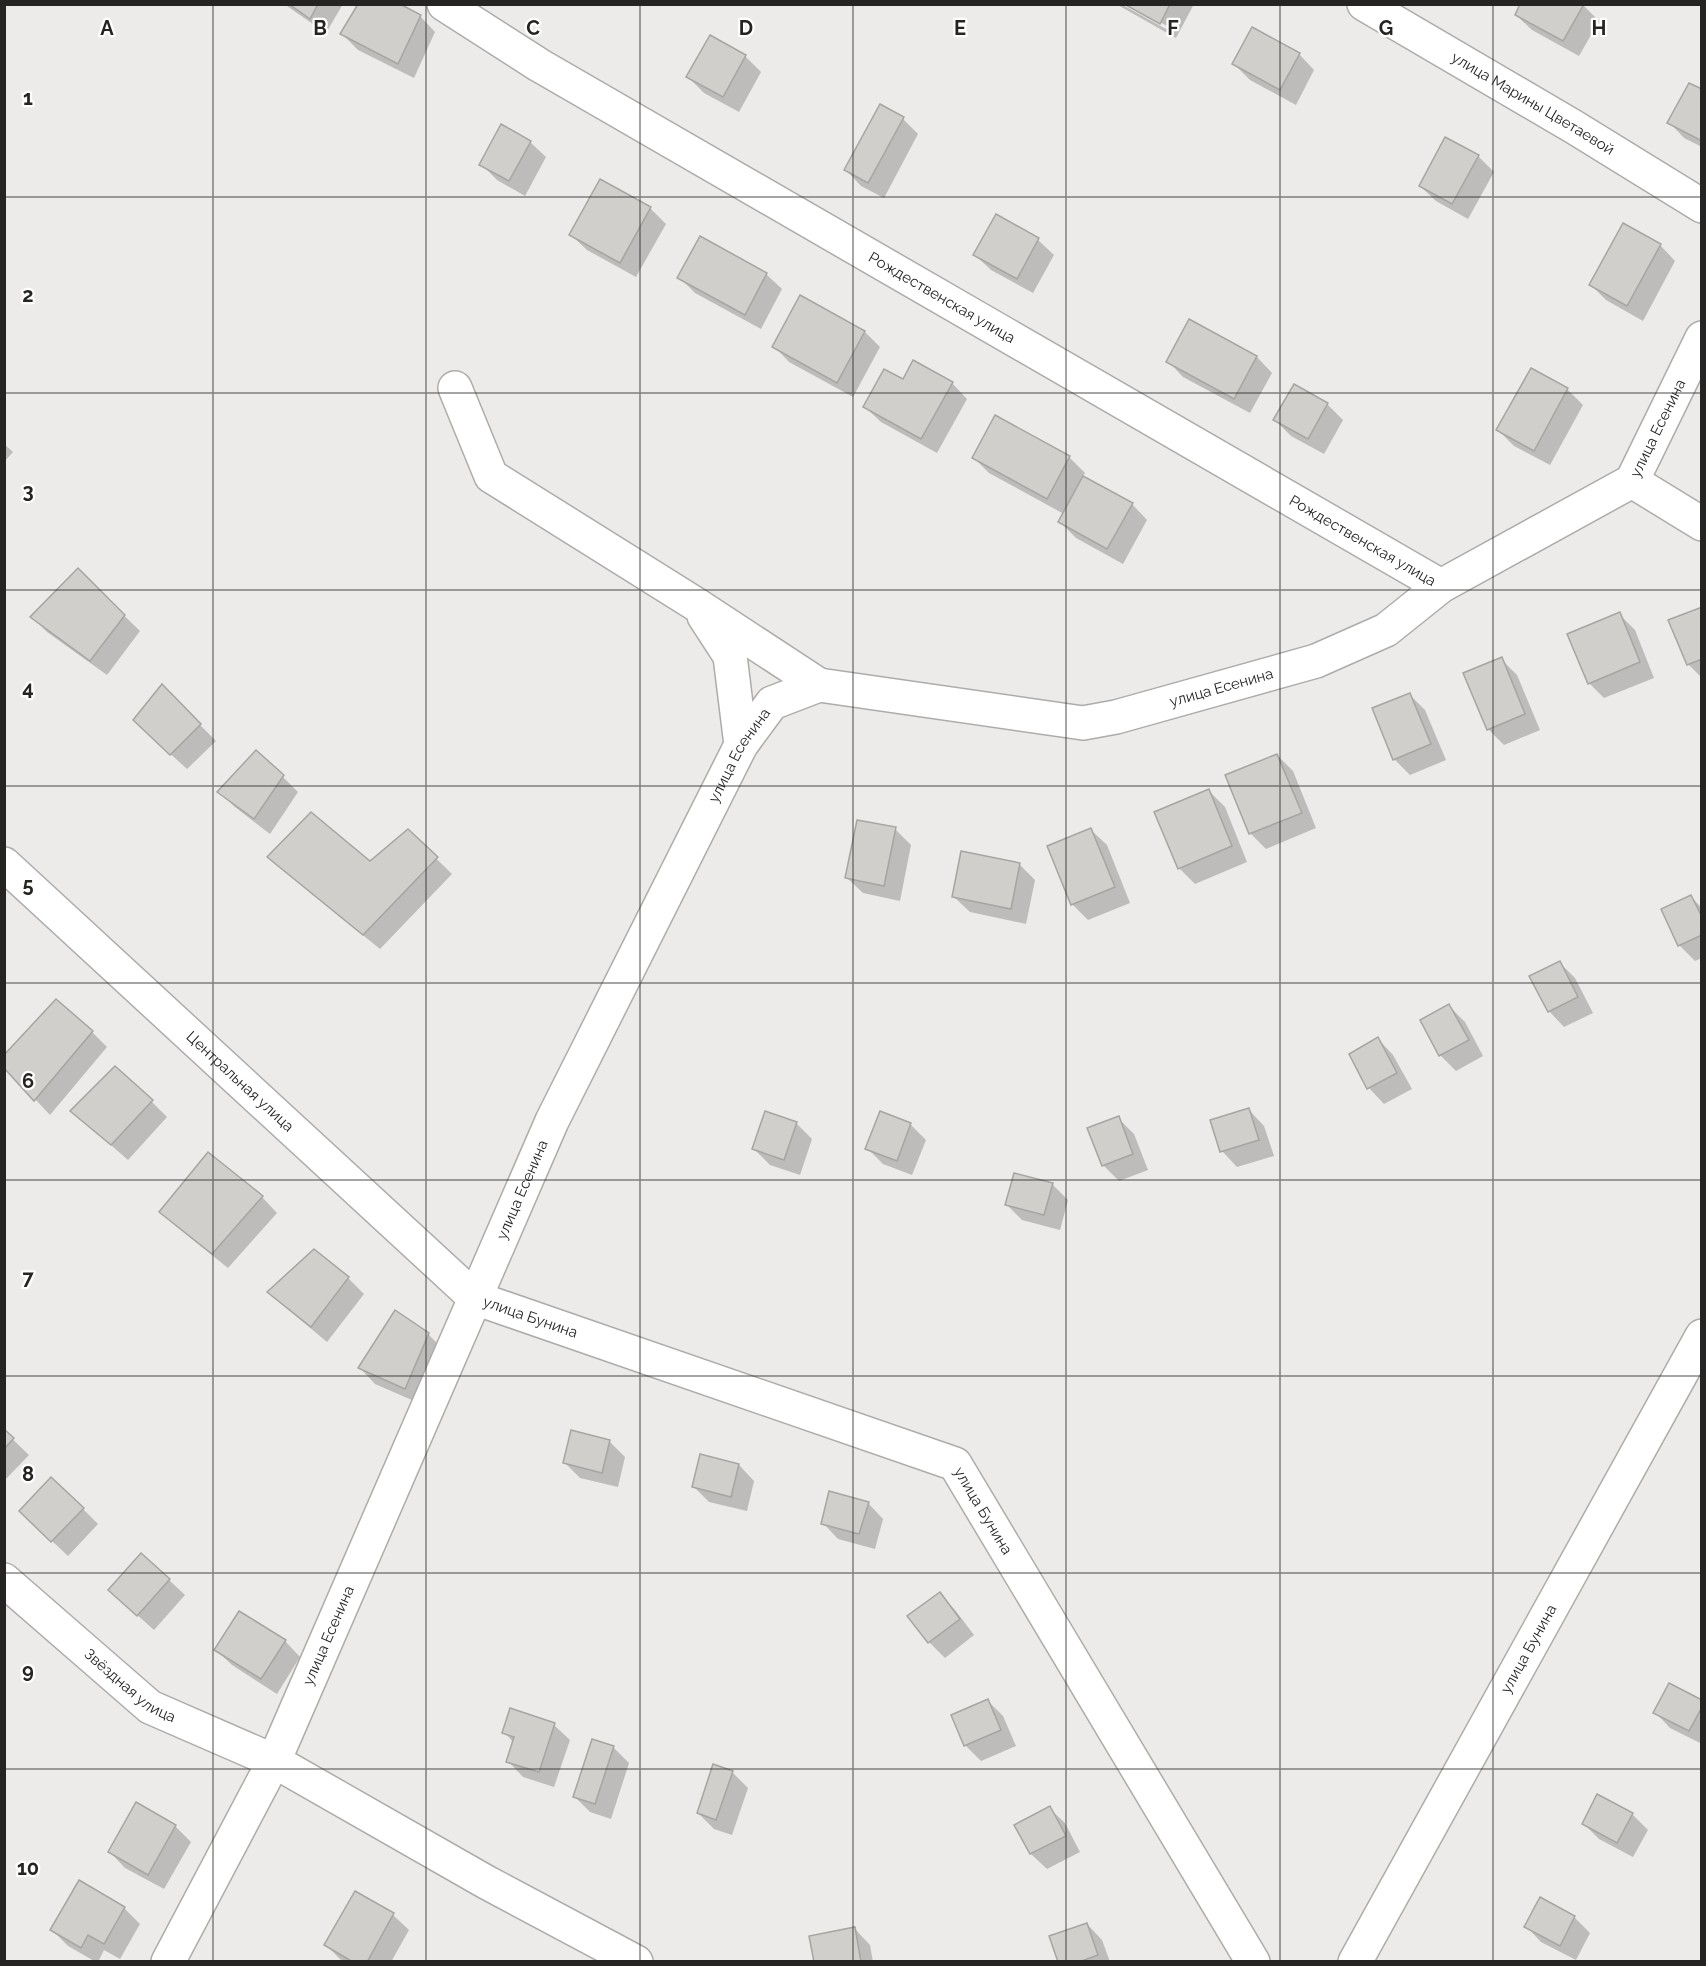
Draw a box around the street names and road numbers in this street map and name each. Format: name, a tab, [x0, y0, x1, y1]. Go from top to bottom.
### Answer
street label: улица Марины Цветаевой	[1448, 48, 1618, 159]
street label: Рождественская улица	[865, 248, 1018, 347]
street label: улица Есенина	[1626, 376, 1689, 480]
street label: Рождественская улица	[1286, 491, 1439, 590]
street label: улица Есенина	[1167, 664, 1275, 711]
street label: улица Есенина	[705, 705, 774, 806]
street label: Центральная улица	[183, 1028, 298, 1135]
street label: улица Есенина	[493, 1137, 552, 1242]
street label: улица Бунина	[481, 1292, 580, 1342]
street label: улица Бунина	[950, 1464, 1016, 1558]
street label: улица Есенина	[299, 1583, 358, 1688]
street label: улица Бунина	[1497, 1601, 1560, 1696]
street label: Звёздная улица	[81, 1645, 178, 1726]

